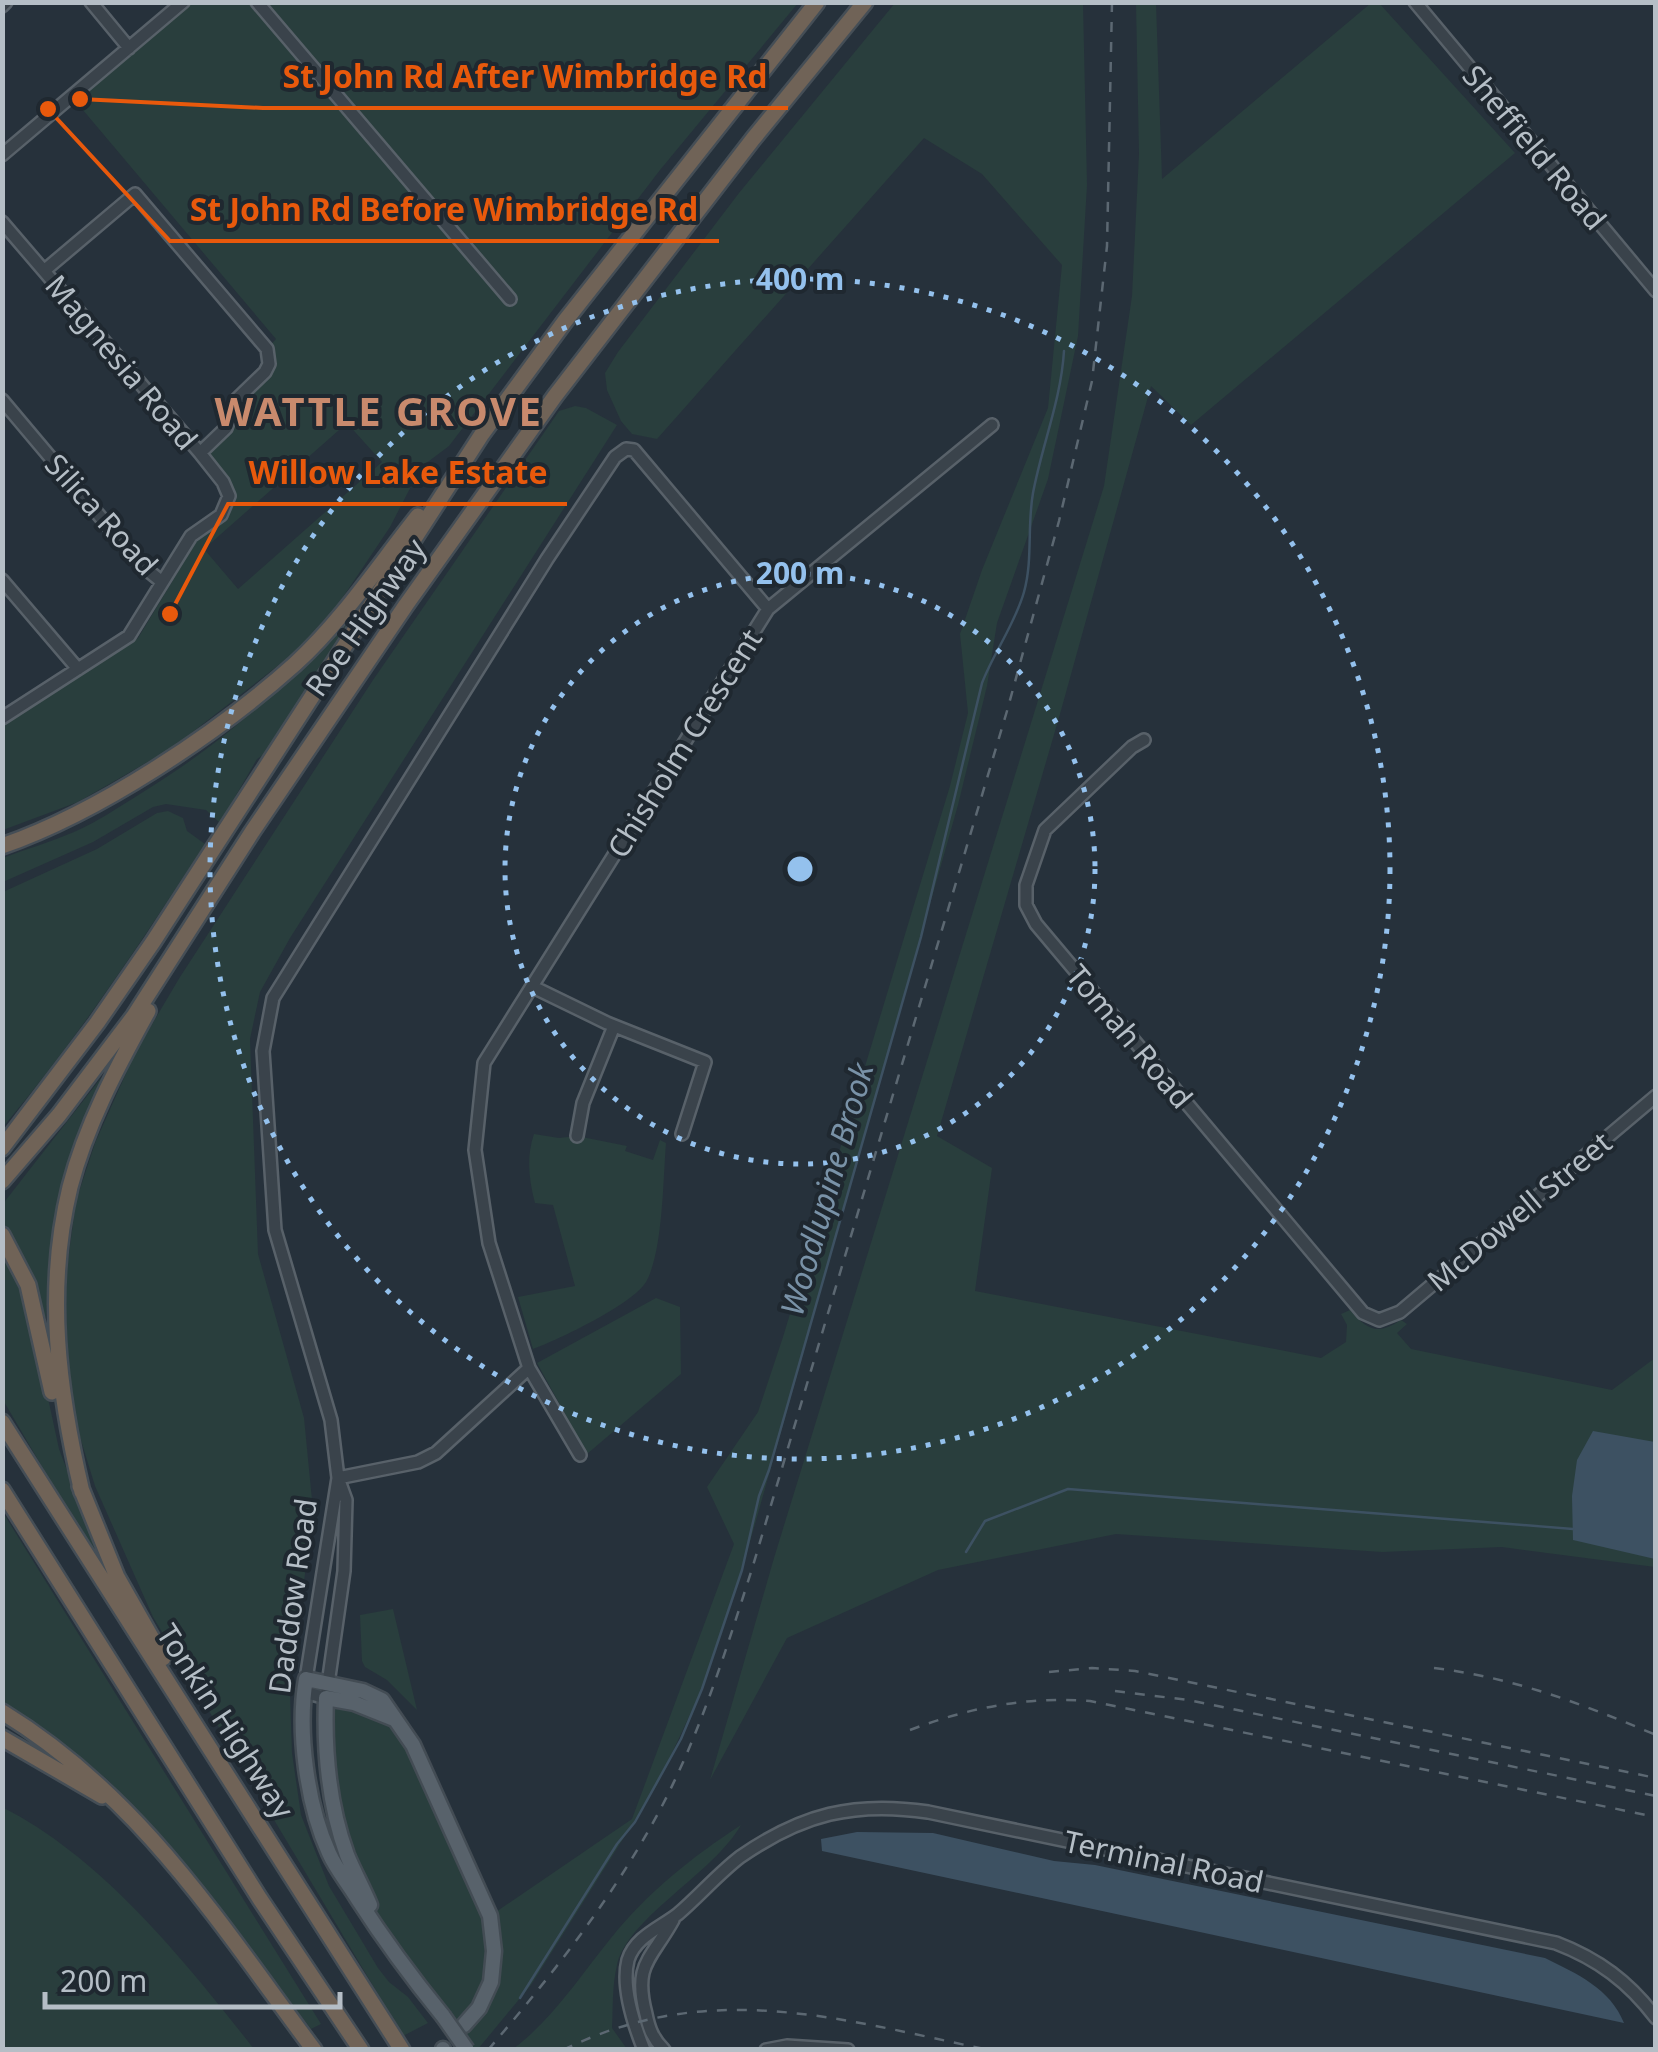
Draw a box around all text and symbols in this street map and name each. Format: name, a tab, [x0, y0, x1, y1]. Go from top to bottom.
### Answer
callout: St John Rd After Wimbridge Rd	[263, 46, 788, 108]
text: St John Rd After Wimbridge Rd	[283, 54, 767, 97]
street label: Sheffield Road	[1454, 56, 1616, 238]
callout: St John Rd Before Wimbridge Rd	[170, 179, 719, 241]
text: St John Rd Before Wimbridge Rd	[190, 187, 698, 230]
text: 400 m	[756, 258, 844, 299]
street label: Magnesia Road	[37, 266, 207, 458]
district label: WATTLE GROVE	[215, 383, 543, 438]
callout: Willow Lake Estate	[228, 442, 567, 504]
street label: Silica Road	[36, 444, 168, 584]
text: Willow Lake Estate	[248, 450, 548, 493]
street label: Roe Highway	[295, 529, 435, 704]
text: 200 m	[756, 552, 844, 593]
street label: Chisholm Crescent	[597, 621, 771, 865]
centre of rings	[782, 851, 818, 887]
street label: Tomah Road	[1058, 955, 1202, 1117]
water label: Woodlupine Brook	[769, 1057, 883, 1320]
street label: McDowell Street	[1418, 1122, 1620, 1300]
street label: Daddow Road	[258, 1496, 326, 1696]
street label: Tonkin Highway	[148, 1616, 305, 1827]
street label: Terminal Road	[1061, 1820, 1267, 1902]
scale bar	[45, 1947, 340, 2009]
text: 200 m	[60, 1960, 147, 2001]

